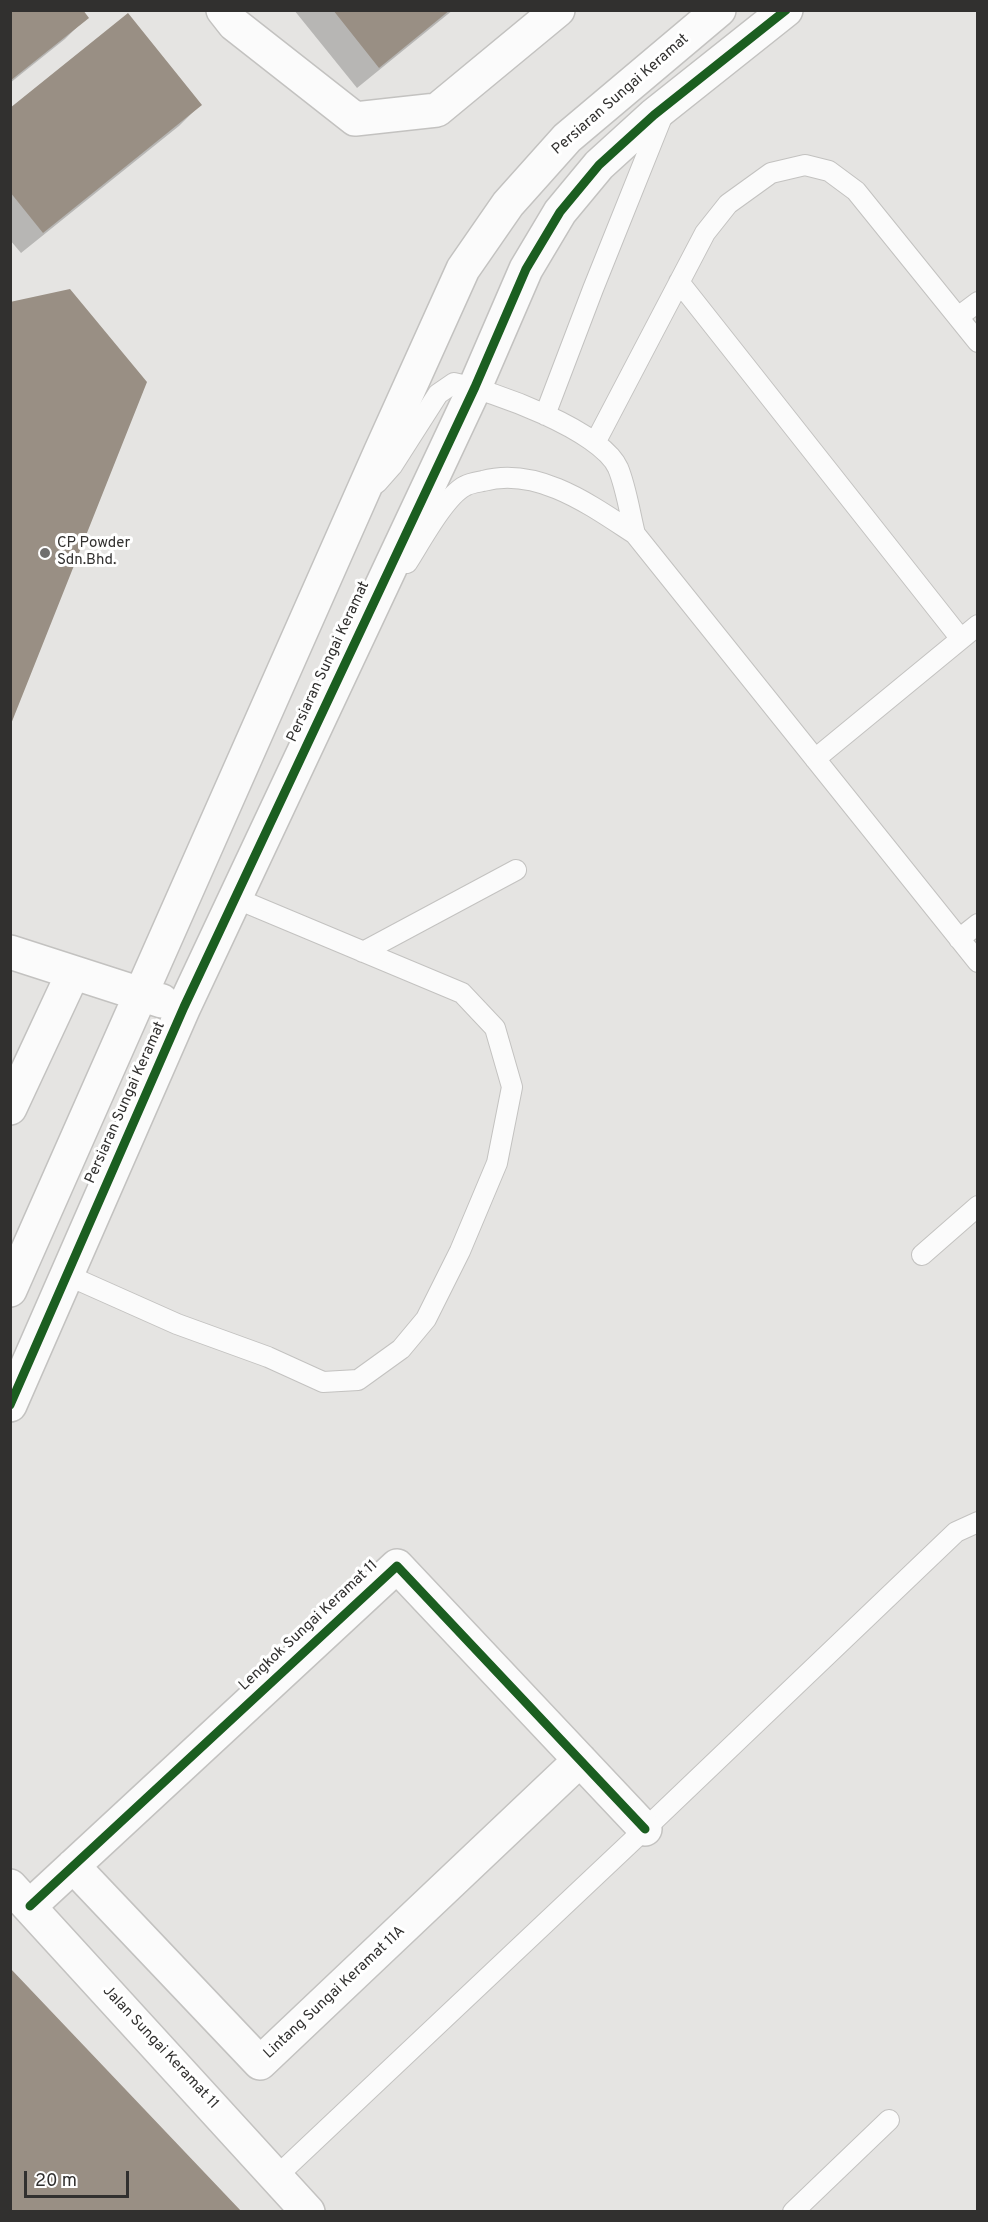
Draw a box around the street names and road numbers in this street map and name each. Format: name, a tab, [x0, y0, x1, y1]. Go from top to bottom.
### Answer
street label: Persiaran Sungai Keramat	[549, 31, 693, 159]
street label: Persiaran Sungai Keramat	[284, 579, 374, 745]
street label: Persiaran Sungai Keramat	[82, 1019, 170, 1187]
street label: Lengkok Sungai Keramat 11	[236, 1557, 382, 1695]
street label: Lintang Sungai Keramat 11A	[261, 1923, 409, 2063]
street label: Jalan Sungai Keramat 11	[98, 1983, 222, 2113]

